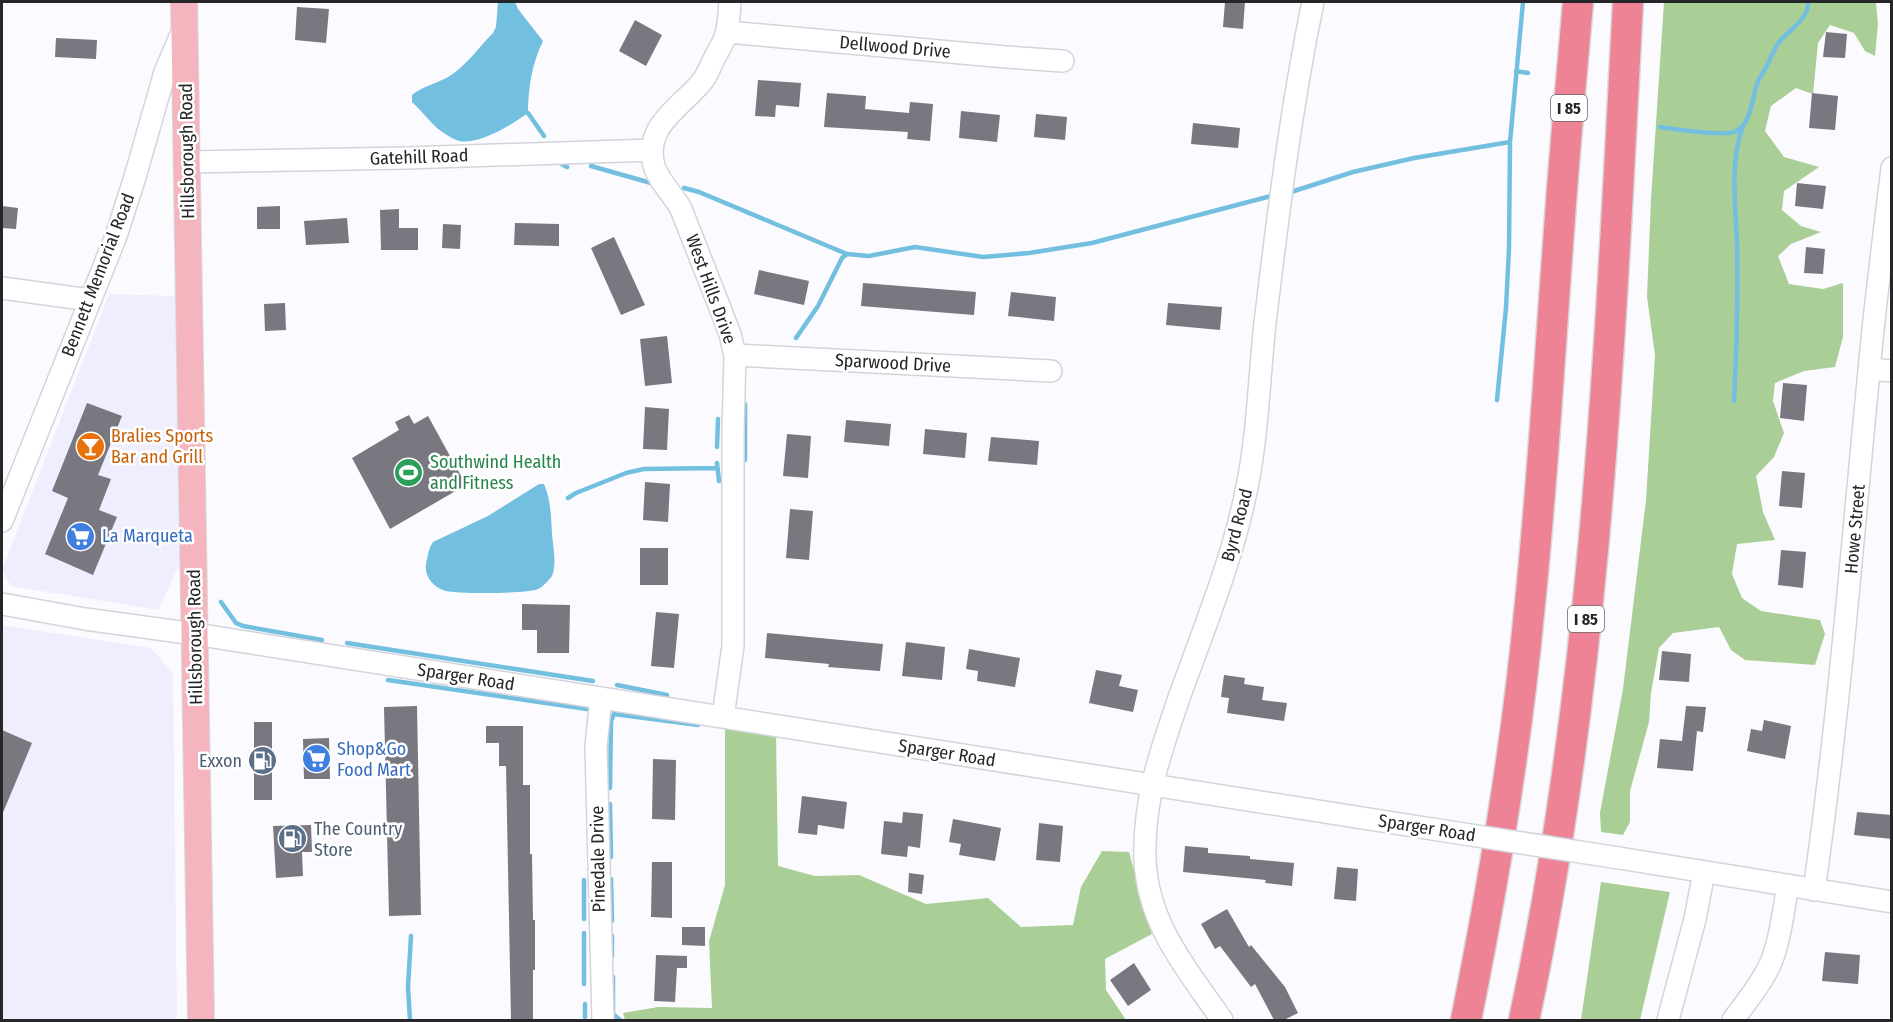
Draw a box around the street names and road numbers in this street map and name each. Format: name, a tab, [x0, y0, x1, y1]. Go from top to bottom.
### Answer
street label: Dellwood Drive	[838, 31, 952, 63]
street label: Hillsborough Road	[175, 83, 199, 219]
road number: I 85	[1551, 95, 1587, 121]
street label: Gatehill Road	[369, 144, 469, 170]
street label: Bennett Memorial Road	[57, 190, 139, 360]
street label: West Hills Drive	[681, 231, 741, 347]
street label: Sparwood Drive	[834, 349, 952, 377]
street label: Howe Street	[1840, 483, 1870, 575]
street label: Byrd Road	[1217, 486, 1257, 564]
street label: Hillsborough Road	[183, 569, 207, 705]
road number: I 85	[1568, 606, 1604, 632]
street label: Sparger Road	[416, 658, 516, 696]
street label: Sparger Road	[897, 734, 997, 772]
street label: Pinedale Drive	[586, 805, 610, 912]
street label: Sparger Road	[1377, 809, 1477, 847]

